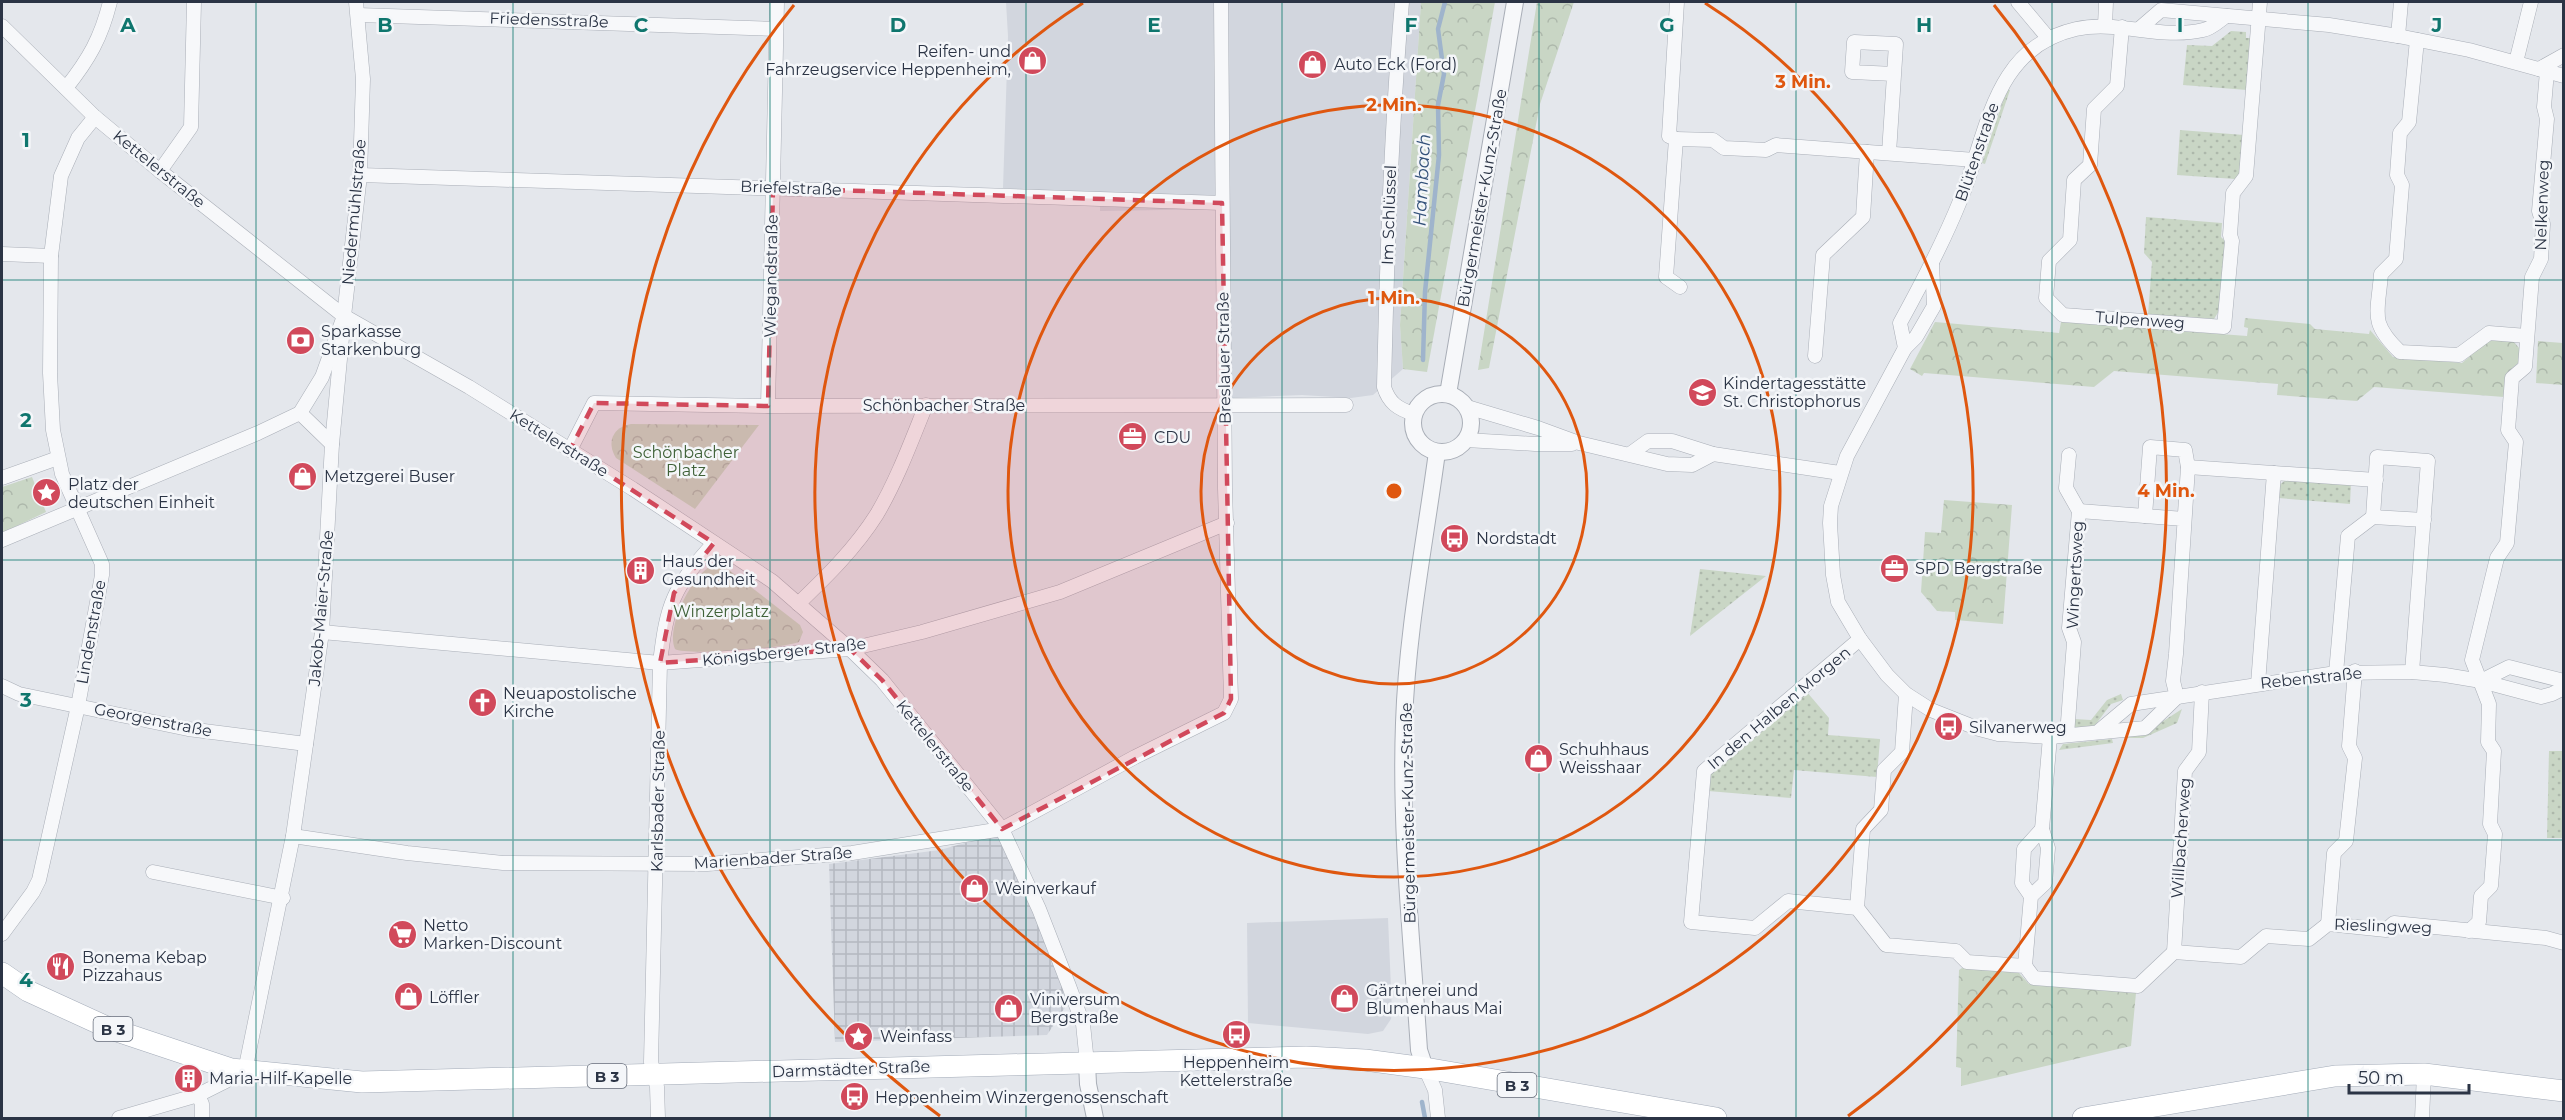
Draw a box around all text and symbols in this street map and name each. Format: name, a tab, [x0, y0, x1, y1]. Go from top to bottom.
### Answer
street label: Friedensstraße	[489, 8, 609, 32]
text: A	[119, 13, 136, 37]
text: B	[377, 13, 393, 37]
text: C	[634, 13, 649, 37]
text: D	[890, 13, 906, 37]
text: E	[1147, 13, 1161, 37]
text: F	[1405, 13, 1418, 37]
text: G	[1659, 13, 1675, 37]
text: H	[1916, 13, 1932, 37]
text: I	[2177, 13, 2183, 37]
text: J	[2431, 13, 2442, 37]
place label: Reifen- und Fahrzeugservice Heppenheim,	[765, 42, 1011, 79]
shop icon: Reifen- und Fahrzeugservice Heppenheim,	[1016, 44, 1048, 76]
shop icon: Auto Eck (Ford)	[1297, 48, 1329, 80]
place label: Auto Eck (Ford)	[1334, 55, 1457, 74]
text: 3 Min.	[1774, 71, 1831, 93]
street label: Bürgermeister-Kunz-Straße	[1453, 87, 1511, 309]
text: 2 Min.	[1366, 94, 1422, 116]
street label: Blütenstraße	[1951, 100, 2003, 204]
street label: Kettelerstraße	[109, 126, 209, 212]
text: 1	[22, 128, 30, 152]
water label: Hambach	[1409, 133, 1435, 227]
street label: Niedermühlstraße	[338, 138, 370, 286]
street label: Nelkenweg	[2531, 159, 2553, 251]
street label: Im Schlüssel	[1378, 165, 1400, 265]
street label: Briefelstraße	[740, 177, 842, 199]
street label: Wiegandstraße	[760, 214, 782, 338]
text: 1 Min.	[1368, 287, 1420, 309]
street label: Breslauer Straße	[1213, 292, 1235, 424]
street label: Tulpenweg	[2095, 307, 2185, 333]
place label: Sparkasse Starkenburg	[321, 322, 421, 359]
bank icon: Sparkasse Starkenburg	[284, 324, 316, 356]
place label: Kindertagesstätte St. Christophorus	[1723, 374, 1866, 411]
school or university icon: Kindertagesstätte St. Christophorus	[1686, 376, 1718, 408]
street label: Schönbacher Straße	[863, 396, 1025, 415]
street label: Kettelerstraße	[506, 405, 612, 481]
text: 2	[20, 408, 32, 432]
office icon: CDU	[1117, 421, 1149, 453]
place label: CDU	[1154, 428, 1191, 447]
park label: Schönbacher Platz	[633, 443, 739, 480]
shop icon: Metzgerei Buser	[287, 460, 319, 492]
place label: Metzgerei Buser	[324, 467, 455, 486]
place label: Platz der deutschen Einheit	[68, 475, 215, 512]
place icon: Platz der deutschen Einheit	[31, 477, 63, 509]
text: 4 Min.	[2137, 480, 2195, 502]
centre of rings	[1384, 481, 1404, 501]
street label: Wingertsweg	[2063, 520, 2087, 630]
bus stop icon: Nordstadt	[1439, 522, 1471, 554]
street label: Jakob-Maier-Straße	[305, 529, 337, 688]
place label: Nordstadt	[1476, 529, 1557, 548]
place label: Haus der Gesundheit	[662, 552, 756, 589]
office icon: SPD Bergstraße	[1878, 552, 1910, 584]
building icon: Haus der Gesundheit	[625, 554, 657, 586]
place label: SPD Bergstraße	[1915, 559, 2042, 578]
street label: Lindenstraße	[72, 578, 110, 686]
park label: Winzerplatz	[673, 602, 769, 621]
street label: Königsberger Straße	[701, 634, 867, 670]
street label: In den Halben Morgen	[1704, 643, 1854, 773]
street label: Rebenstraße	[2259, 663, 2363, 693]
place label: Neuapostolische Kirche	[503, 684, 637, 721]
church icon: Neuapostolische Kirche	[466, 686, 498, 718]
text: 3	[19, 688, 32, 712]
street label: Kettelerstraße	[892, 696, 978, 796]
street label: Georgenstraße	[92, 699, 214, 741]
street label: Bürgermeister-Kunz-Straße	[1397, 702, 1419, 924]
bus stop icon: Silvanerweg	[1932, 711, 1964, 743]
place label: Silvanerweg	[1969, 718, 2067, 737]
street label: Karlsbader Straße	[647, 730, 669, 872]
place label: Schuhhaus Weisshaar	[1559, 740, 1649, 777]
shop icon: Schuhhaus Weisshaar	[1522, 742, 1554, 774]
street label: Willbacherweg	[2167, 777, 2195, 899]
street label: Marienbader Straße	[693, 843, 853, 873]
shop icon: Weinverkauf	[958, 872, 990, 904]
place label: Weinverkauf	[995, 879, 1097, 898]
street label: Rieslingweg	[2334, 915, 2432, 937]
place label: Netto Marken-Discount	[423, 916, 563, 953]
supermarket icon: Netto Marken-Discount	[386, 918, 418, 950]
place label: Bonema Kebap Pizzahaus	[82, 948, 207, 985]
restaurant icon: Bonema Kebap Pizzahaus	[45, 950, 77, 982]
text: 4	[19, 968, 33, 992]
shop icon: Löffler	[392, 981, 424, 1013]
place label: Gärtnerei und Blumenhaus Mai	[1366, 981, 1503, 1018]
shop icon: Gärtnerei und Blumenhaus Mai	[1329, 983, 1361, 1015]
place label: Löffler	[429, 988, 480, 1007]
place label: Viniversum Bergstraße	[1030, 990, 1120, 1027]
shop icon: Viniversum Bergstraße	[993, 992, 1025, 1024]
road number: B 3	[94, 1017, 132, 1041]
bus stop icon: Heppenheim Kettelerstraße	[1220, 1018, 1252, 1050]
place icon: Weinfass	[843, 1020, 875, 1052]
place label: Weinfass	[880, 1027, 952, 1046]
place label: Heppenheim Kettelerstraße	[1179, 1053, 1293, 1090]
street label: Darmstädter Straße	[772, 1057, 930, 1081]
scale bar	[2349, 1057, 2469, 1095]
building icon: Maria-Hilf-Kapelle	[172, 1062, 204, 1094]
road number: B 3	[588, 1064, 626, 1088]
text: 50 m	[2358, 1067, 2404, 1089]
place label: Maria-Hilf-Kapelle	[209, 1069, 352, 1088]
road number: B 3	[1498, 1073, 1537, 1097]
bus stop icon: Heppenheim Winzergenossenschaft	[838, 1081, 870, 1113]
place label: Heppenheim Winzergenossenschaft	[875, 1088, 1169, 1107]

